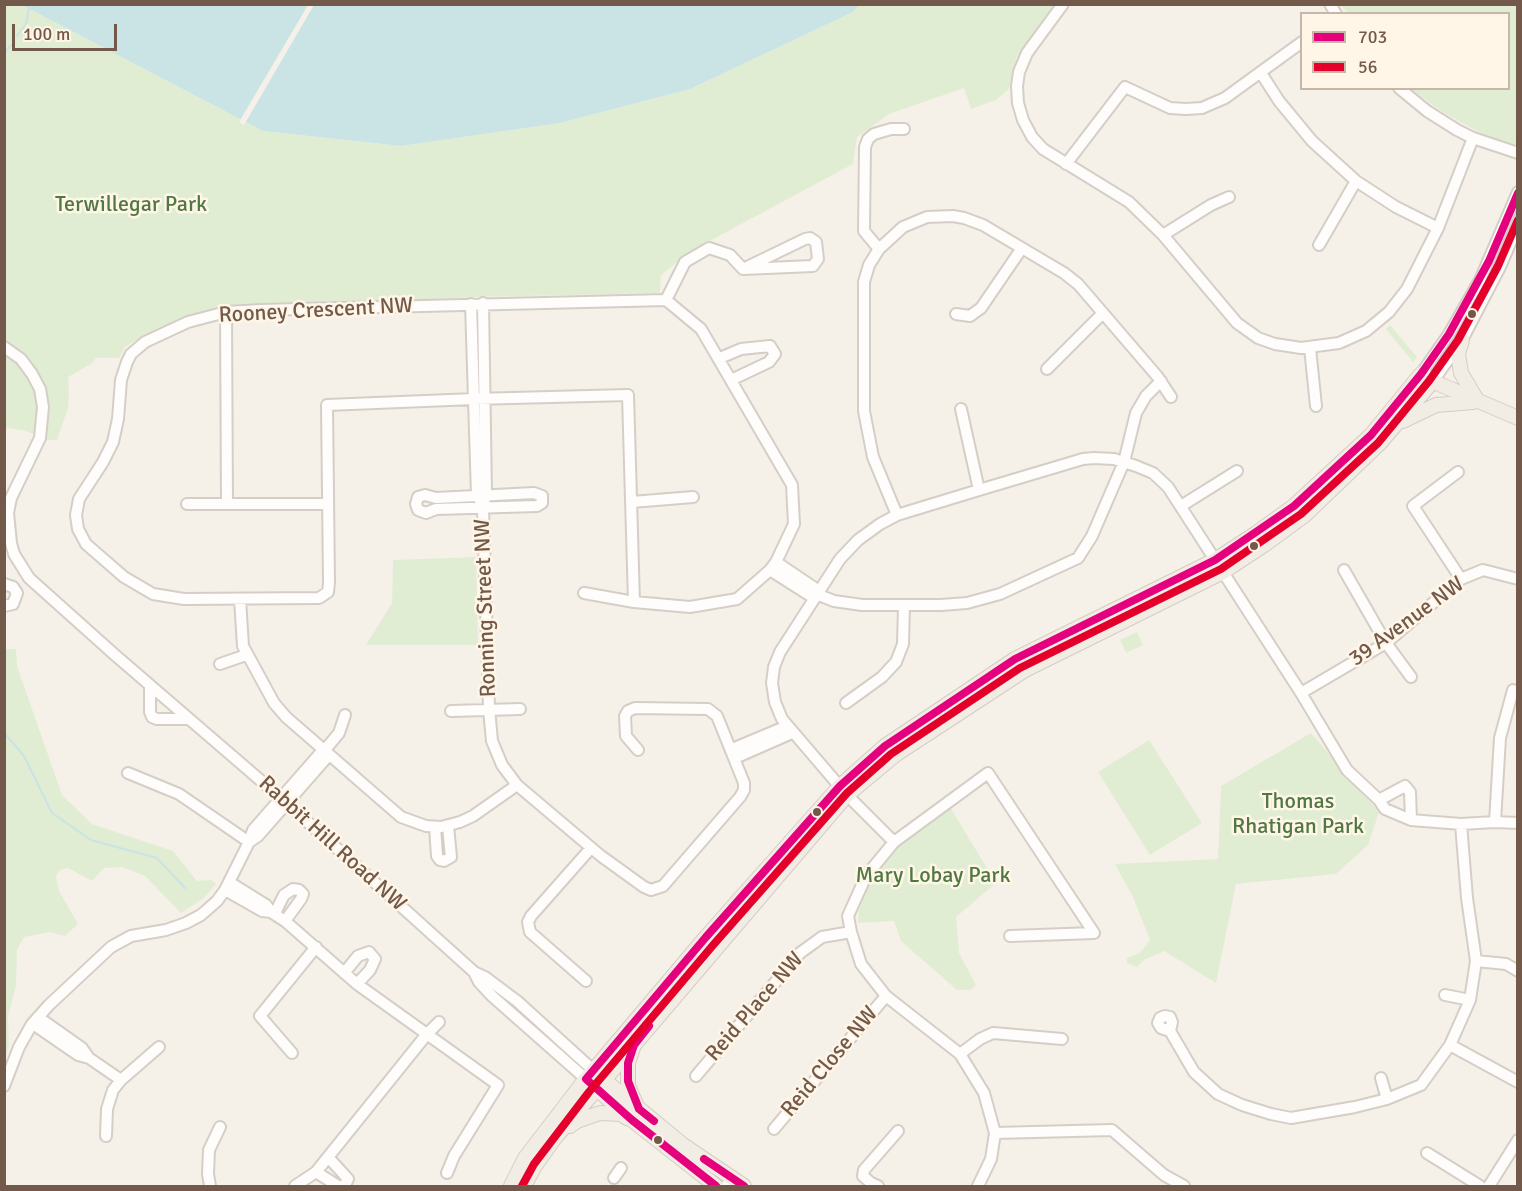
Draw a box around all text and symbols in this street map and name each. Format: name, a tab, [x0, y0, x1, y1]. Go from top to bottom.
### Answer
scale bar	[15, 12, 120, 50]
legend	[1300, 12, 1510, 90]
text: 100 m	[23, 23, 70, 45]
text: 703	[1358, 26, 1387, 48]
text: 56	[1358, 56, 1377, 78]
park label: Terwillegar Park	[55, 192, 207, 218]
street label: Rooney Crescent NW	[218, 293, 414, 329]
unlabelled marker	[1466, 308, 1478, 320]
street label: Ronning Street NW	[470, 518, 502, 698]
unlabelled marker	[1248, 540, 1260, 552]
street label: 39 Avenue NW	[1344, 571, 1470, 673]
street label: Rabbit Hill Road NW	[253, 771, 411, 917]
park label: Thomas Rhatigan Park	[1232, 789, 1364, 840]
unlabelled marker	[811, 806, 823, 818]
park label: Mary Lobay Park	[856, 863, 1010, 889]
street label: Reid Place NW	[700, 947, 810, 1067]
street label: Reid Close NW	[776, 1001, 884, 1123]
unlabelled marker	[652, 1134, 664, 1146]

